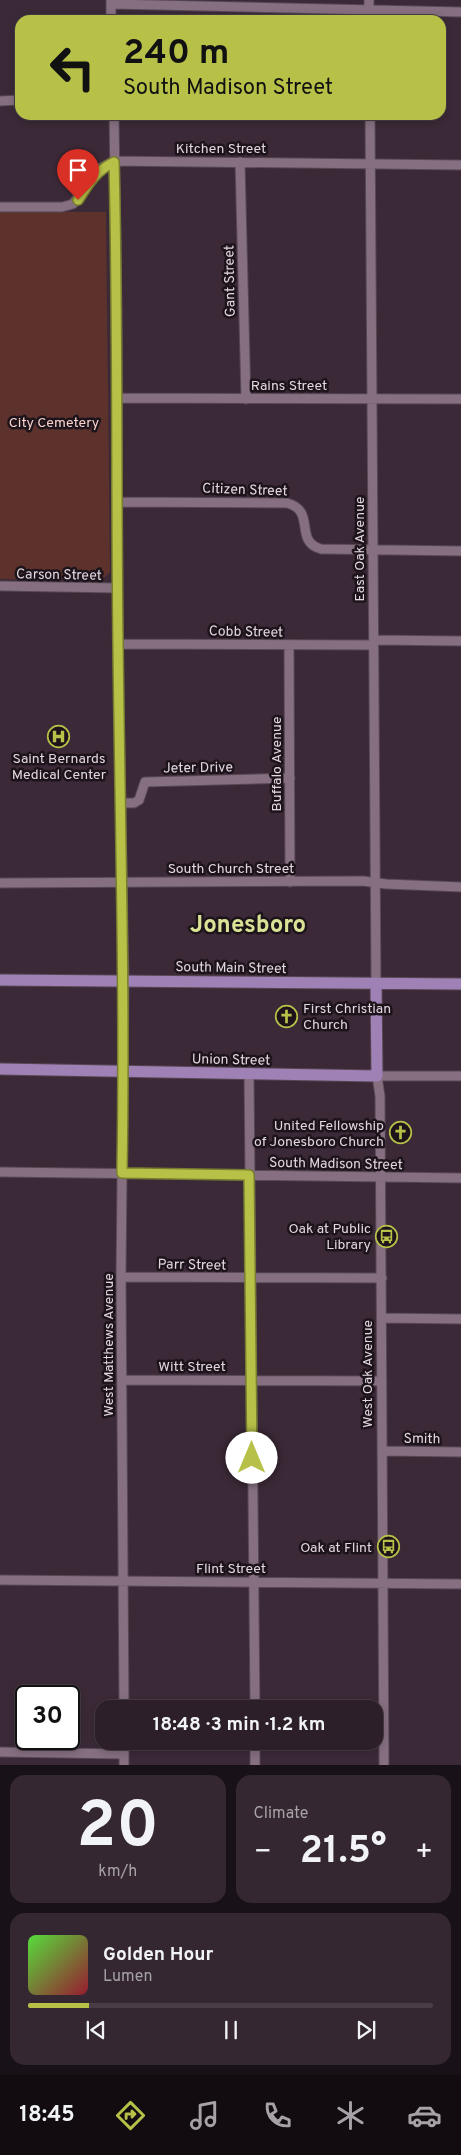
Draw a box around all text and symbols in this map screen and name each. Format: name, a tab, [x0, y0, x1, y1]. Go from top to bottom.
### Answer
text: 240 m	[123, 32, 229, 76]
icon: left	[40, 35, 105, 100]
text: South Madison Street	[123, 75, 333, 102]
street label: Kitchen Street	[176, 141, 266, 158]
pin	[57, 149, 99, 200]
icon: arrive	[64, 156, 92, 184]
street label: Gant Street	[221, 245, 240, 317]
street label: Rains Street	[251, 378, 327, 395]
park label: City Cemetery	[9, 415, 99, 432]
street label: Citizen Street	[202, 481, 288, 500]
street label: East Oak Avenue	[352, 497, 369, 602]
street label: Carson Street	[16, 566, 102, 585]
street label: Cobb Street	[209, 623, 283, 642]
street label: Buffalo Avenue	[269, 717, 286, 811]
hospital icon: Saint Bernards Medical Center	[47, 724, 71, 748]
place label: Saint Bernards Medical Center	[12, 751, 107, 784]
street label: Jeter Drive	[163, 759, 233, 778]
street label: South Church Street	[168, 861, 294, 878]
district label: Jonesboro	[190, 911, 306, 941]
street label: South Main Street	[175, 959, 287, 978]
place label: First Christian Church	[303, 1001, 391, 1034]
church icon: First Christian Church	[275, 1004, 299, 1028]
street label: Union Street	[192, 1051, 270, 1070]
place label: United Fellowship of Jonesboro Church	[254, 1118, 384, 1151]
church icon: United Fellowship of Jonesboro Church	[388, 1121, 412, 1145]
street label: South Madison Street	[269, 1155, 403, 1174]
place label: Oak at Public Library	[289, 1221, 371, 1254]
bus stop icon: Oak at Public Library	[375, 1224, 399, 1248]
street label: Parr Street	[157, 1256, 226, 1275]
street label: West Matthews Avenue	[101, 1273, 118, 1417]
street label: West Oak Avenue	[360, 1320, 377, 1428]
street label: Witt Street	[158, 1359, 226, 1376]
position arrow	[225, 1431, 277, 1483]
street label: Smith	[403, 1431, 440, 1448]
bus stop icon: Oak at Flint	[376, 1535, 400, 1559]
place label: Oak at Flint	[300, 1540, 372, 1557]
street label: Flint Street	[196, 1561, 266, 1578]
speed limit sign: 30	[15, 1685, 80, 1750]
text: 18:48 · 3 min · 1.2 km	[153, 1713, 325, 1737]
text: 20	[77, 1788, 159, 1870]
text: Climate	[254, 1804, 308, 1824]
text: 21.5°	[300, 1828, 387, 1877]
text: −	[254, 1835, 272, 1871]
text: +	[415, 1835, 433, 1871]
text: km/h	[98, 1862, 137, 1882]
text: Golden Hour	[103, 1943, 214, 1967]
text: Lumen	[103, 1967, 153, 1987]
icon: previous	[82, 2016, 110, 2044]
icon: pause	[217, 2016, 245, 2044]
icon: next	[352, 2016, 380, 2044]
icon: directions	[113, 2098, 148, 2133]
icon: music	[187, 2098, 222, 2133]
icon: phone	[260, 2098, 295, 2133]
icon: climate	[333, 2098, 368, 2133]
icon: car	[407, 2098, 442, 2133]
text: 18:45	[19, 2102, 75, 2129]

